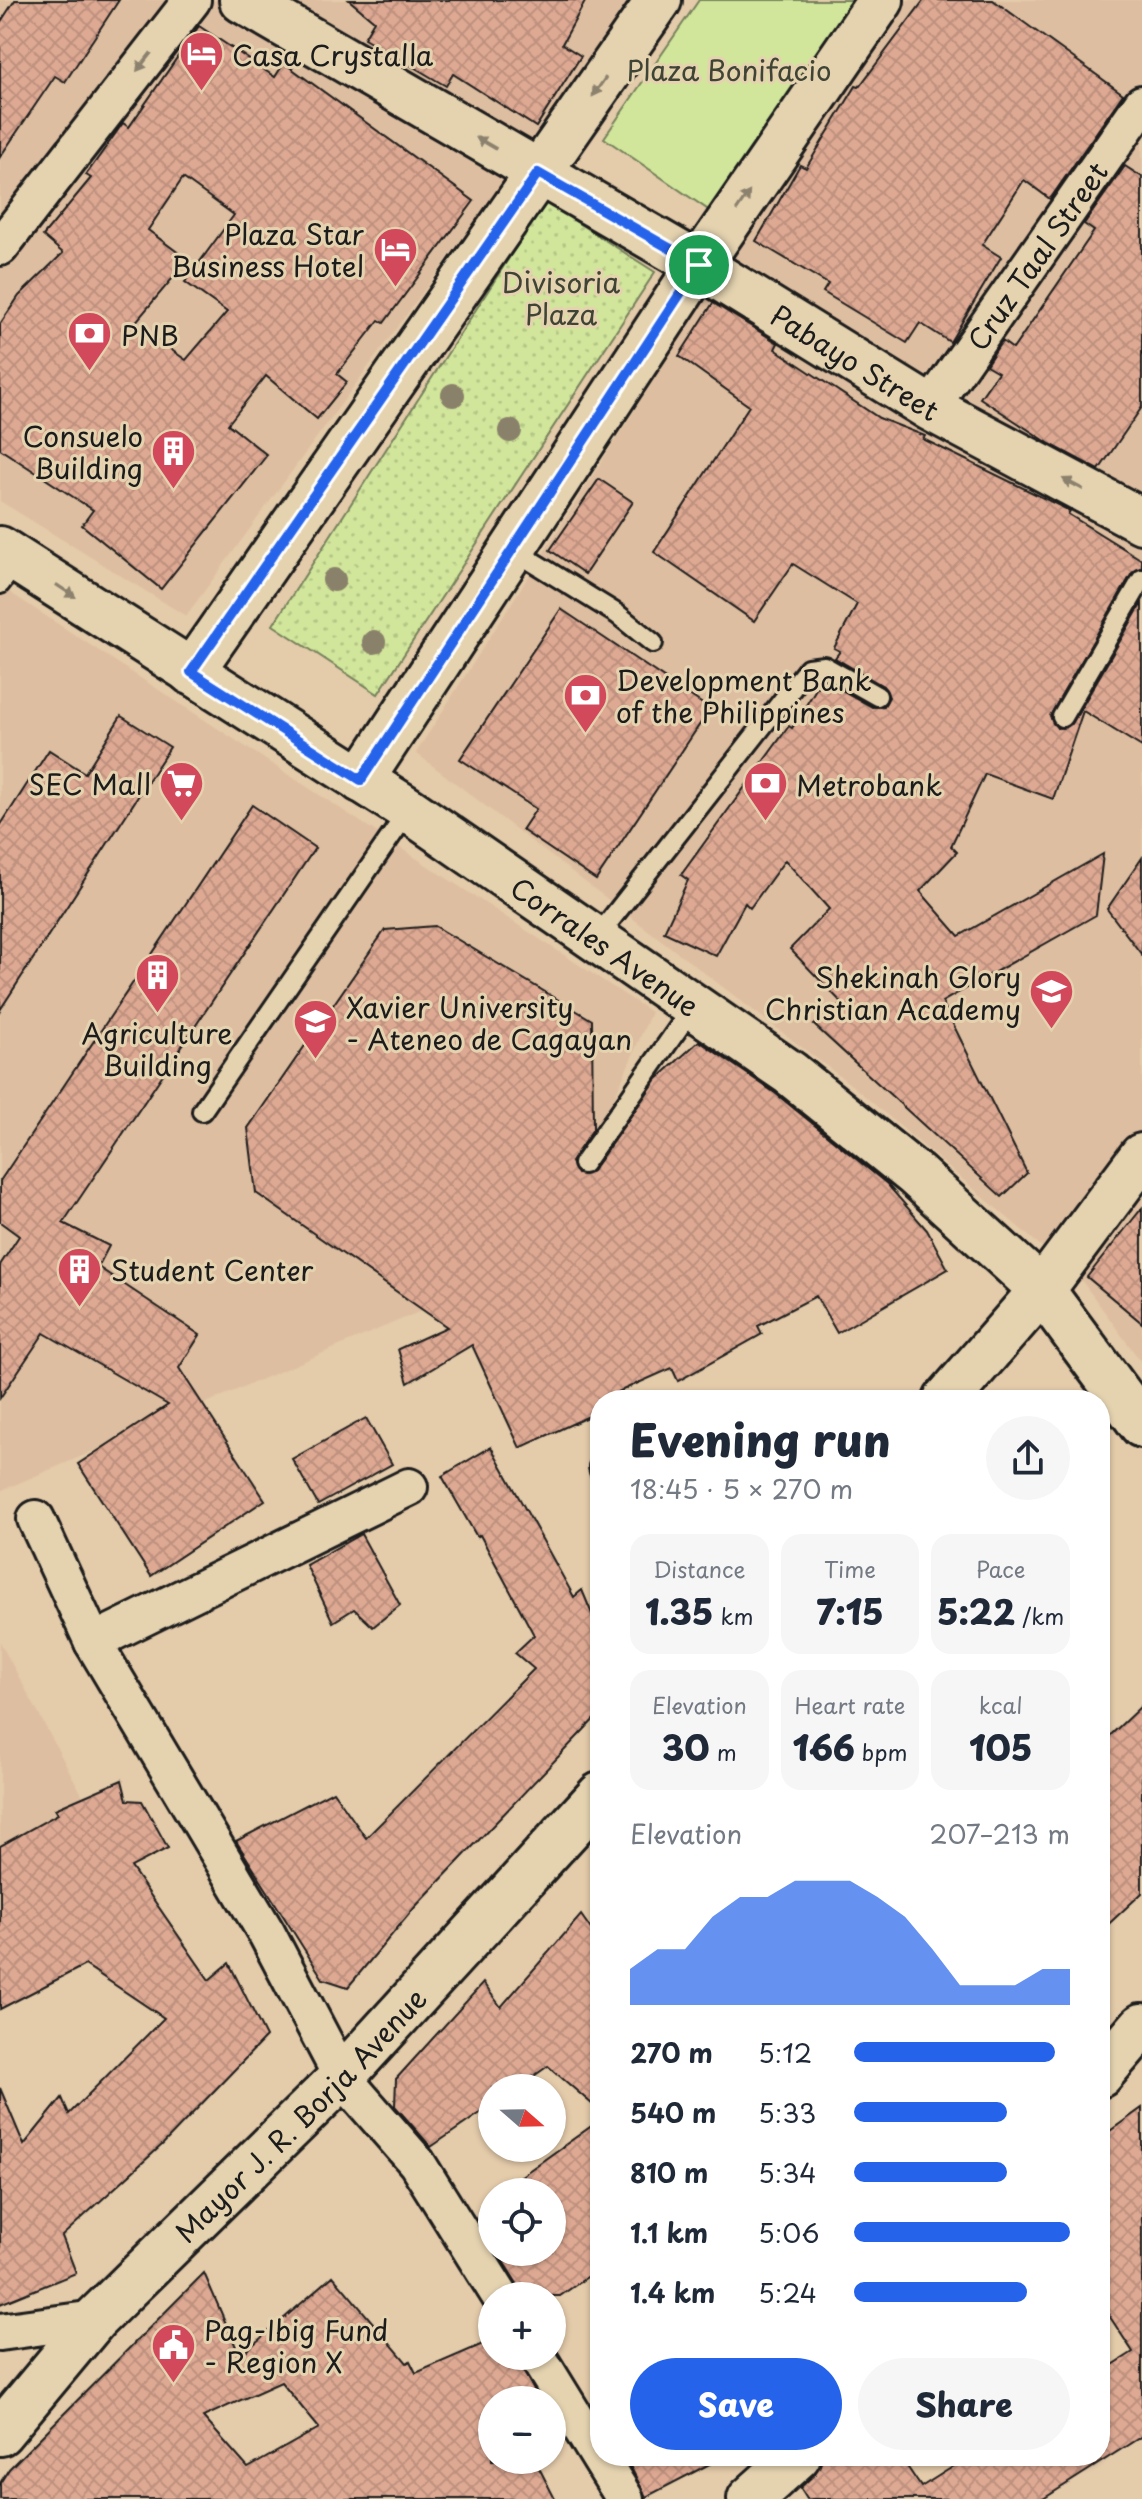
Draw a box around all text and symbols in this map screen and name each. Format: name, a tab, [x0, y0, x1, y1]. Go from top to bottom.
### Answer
hotel icon: Casa Crystalla	[177, 30, 225, 93]
place label: Casa Crystalla	[232, 33, 434, 76]
park label: Plaza Bonifacio	[626, 48, 832, 91]
one-way arrow	[136, 52, 152, 72]
one-way arrow	[592, 76, 607, 97]
one-way arrow	[475, 136, 497, 150]
street label: Cruz Taal Street	[955, 152, 1117, 359]
one-way arrow	[736, 190, 751, 211]
place label: Plaza Star Business Hotel	[171, 212, 364, 287]
hotel icon: Plaza Star Business Hotel	[371, 225, 419, 288]
pin	[665, 231, 733, 299]
icon: arrive	[677, 243, 721, 287]
park label: Divisoria Plaza	[502, 260, 621, 335]
street label: Pabayo Street	[762, 293, 947, 431]
bank icon: PNB	[66, 310, 114, 373]
place label: PNB	[121, 313, 179, 356]
place label: Consuelo Building	[23, 414, 143, 489]
building icon: Consuelo Building	[150, 427, 198, 490]
one-way arrow	[1062, 478, 1085, 491]
one-way arrow	[55, 584, 77, 598]
place label: Development Bank of the Philippines	[616, 658, 871, 733]
bank icon: Development Bank of the Philippines	[561, 671, 609, 734]
supermarket icon: SEC Mall	[158, 759, 206, 822]
bank icon: Metrobank	[741, 760, 789, 823]
place label: SEC Mall	[28, 762, 151, 805]
place label: Metrobank	[796, 763, 942, 806]
street label: Corrales Avenue	[502, 865, 709, 1026]
building icon: Agriculture Building	[133, 951, 181, 1014]
place label: Shekinah Glory Christian Academy	[765, 955, 1021, 1030]
school or university icon: Shekinah Glory Christian Academy	[1028, 968, 1076, 1031]
place label: Xavier University - Ateneo de Cagayan	[346, 985, 632, 1060]
school or university icon: Xavier University - Ateneo de Cagayan	[291, 998, 339, 1061]
place label: Agriculture Building	[81, 1011, 233, 1086]
building icon: Student Center	[56, 1245, 104, 1308]
place label: Student Center	[111, 1248, 313, 1291]
text: Evening run	[630, 1406, 891, 1472]
button: share	[986, 1416, 1070, 1500]
text: 18:45 · 5 × 270 m	[630, 1469, 853, 1508]
text: Distance	[653, 1552, 745, 1585]
text: Time	[824, 1552, 876, 1585]
text: Pace	[976, 1552, 1025, 1585]
text: 1.35	[645, 1585, 713, 1637]
text: 7:15	[816, 1585, 884, 1637]
text: 5:22	[937, 1585, 1015, 1637]
text: km	[713, 1599, 754, 1632]
text: /km	[1015, 1599, 1064, 1632]
text: Elevation	[652, 1688, 747, 1721]
text: Heart rate	[794, 1688, 906, 1721]
text: kcal	[979, 1688, 1023, 1721]
text: 30	[662, 1721, 709, 1773]
text: 166	[792, 1721, 855, 1773]
text: 105	[969, 1721, 1032, 1773]
text: m	[709, 1735, 737, 1768]
text: bpm	[855, 1735, 908, 1768]
text: Elevation	[630, 1814, 742, 1853]
text: 207–213 m	[929, 1814, 1070, 1853]
street label: Mayor J. R. Borja Avenue	[164, 1977, 436, 2252]
text: 270 m	[630, 2033, 713, 2072]
text: 5:12	[758, 2033, 812, 2072]
north arrow	[478, 2074, 566, 2162]
map controls	[478, 2074, 566, 2474]
text: 540 m	[630, 2093, 716, 2132]
text: 5:33	[758, 2093, 816, 2132]
text: 810 m	[630, 2153, 708, 2192]
text: 5:34	[758, 2153, 817, 2192]
button: locate	[478, 2178, 566, 2266]
text: 1.1 km	[630, 2213, 708, 2252]
text: 5:06	[758, 2213, 819, 2252]
text: 1.4 km	[630, 2273, 715, 2312]
text: 5:24	[758, 2273, 817, 2312]
button: +	[478, 2282, 566, 2370]
place label: Pag-Ibig Fund - Region X	[204, 2308, 388, 2383]
public building icon: Pag-Ibig Fund - Region X	[149, 2321, 197, 2384]
button: Save	[630, 2358, 842, 2450]
button: Share	[858, 2358, 1070, 2450]
button: −	[478, 2386, 566, 2474]

